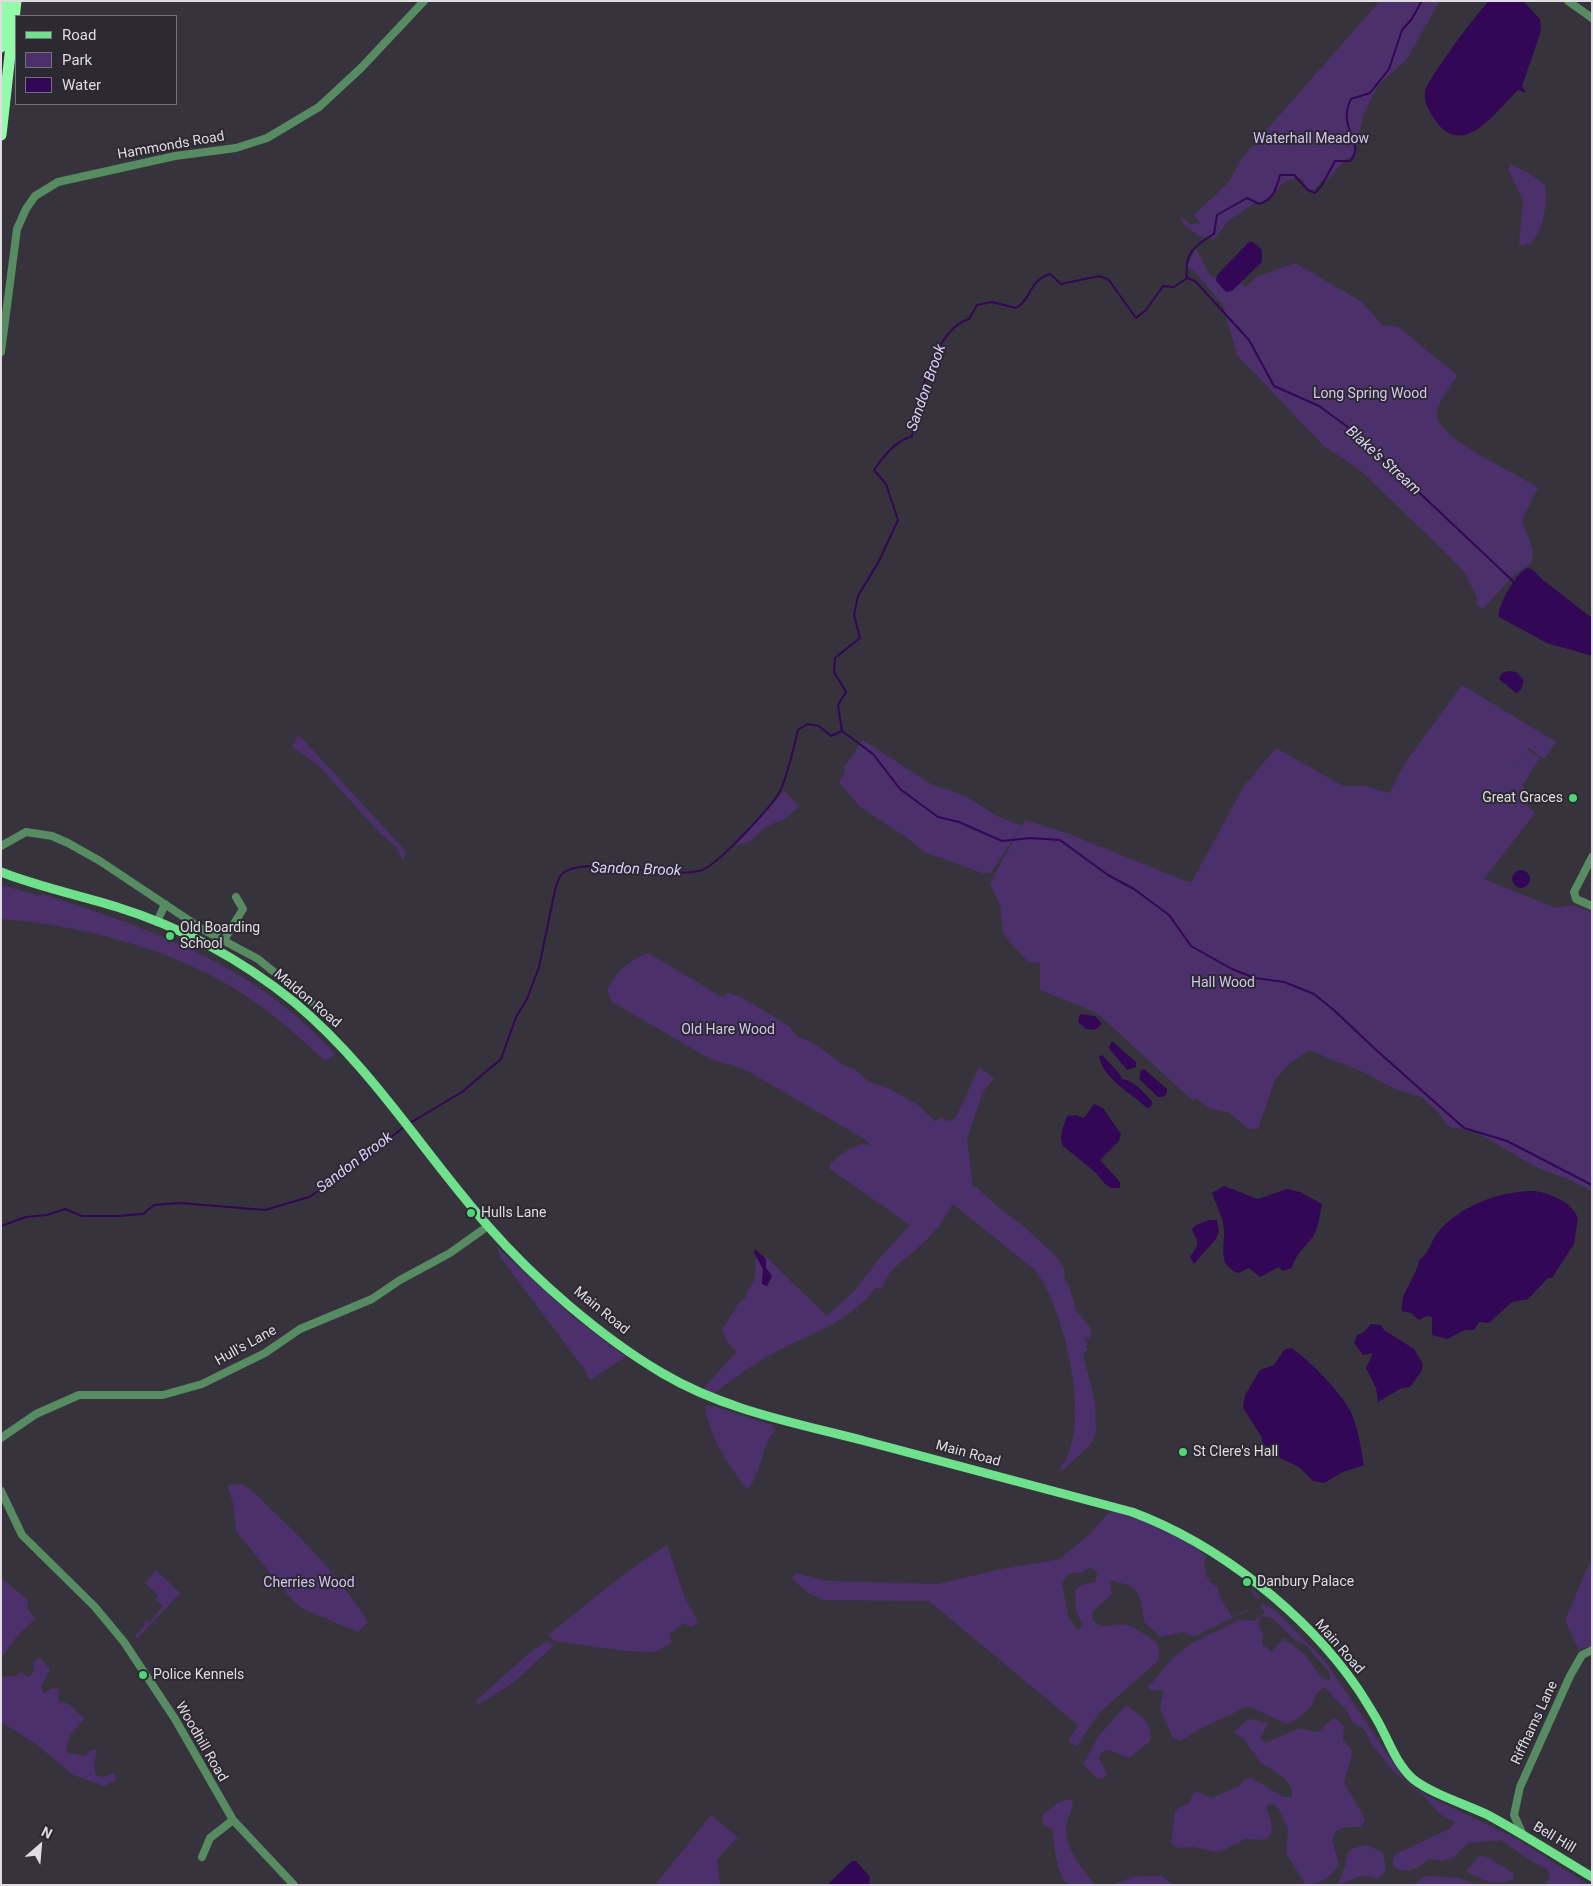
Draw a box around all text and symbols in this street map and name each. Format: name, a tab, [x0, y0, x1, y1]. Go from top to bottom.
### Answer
legend	[15, 15, 178, 105]
text: Road	[62, 26, 96, 44]
text: Park	[62, 51, 92, 69]
text: Water	[62, 76, 101, 94]
street label: Hammonds Road	[116, 128, 226, 164]
park label: Waterhall Meadow	[1253, 131, 1369, 147]
water label: Sandon Brook	[904, 342, 950, 434]
park label: Long Spring Wood	[1313, 386, 1427, 402]
water label: Blake's Stream	[1342, 422, 1424, 500]
place label: Great Graces	[1482, 790, 1563, 806]
marker: Great Graces	[1567, 792, 1579, 804]
water label: Sandon Brook	[590, 859, 682, 881]
place label: Old Boarding School	[180, 920, 260, 952]
marker: Old Boarding School	[164, 930, 176, 942]
street label: Maldon Road	[270, 966, 344, 1032]
park label: Hall Wood	[1191, 975, 1255, 991]
park label: Old Hare Wood	[681, 1022, 775, 1038]
water label: Sandon Brook	[313, 1129, 397, 1197]
place label: Hulls Lane	[481, 1205, 547, 1221]
marker: Hulls Lane	[465, 1207, 477, 1219]
street label: Main Road	[570, 1284, 632, 1338]
street label: Hull's Lane	[212, 1322, 280, 1370]
street label: Main Road	[934, 1437, 1002, 1471]
place label: St Clere's Hall	[1193, 1444, 1278, 1460]
marker: St Clere's Hall	[1177, 1446, 1189, 1458]
place label: Danbury Palace	[1257, 1574, 1354, 1590]
park label: Cherries Wood	[263, 1575, 355, 1591]
marker: Danbury Palace	[1241, 1576, 1253, 1588]
street label: Main Road	[1311, 1616, 1367, 1678]
place label: Police Kennels	[153, 1667, 244, 1683]
marker: Police Kennels	[137, 1669, 149, 1681]
street label: Riffhams Lane	[1508, 1678, 1562, 1768]
street label: Woodhill Road	[171, 1699, 231, 1785]
street label: Bell Hill	[1530, 1819, 1578, 1857]
north arrow	[15, 1821, 65, 1871]
text: N	[39, 1823, 55, 1842]

